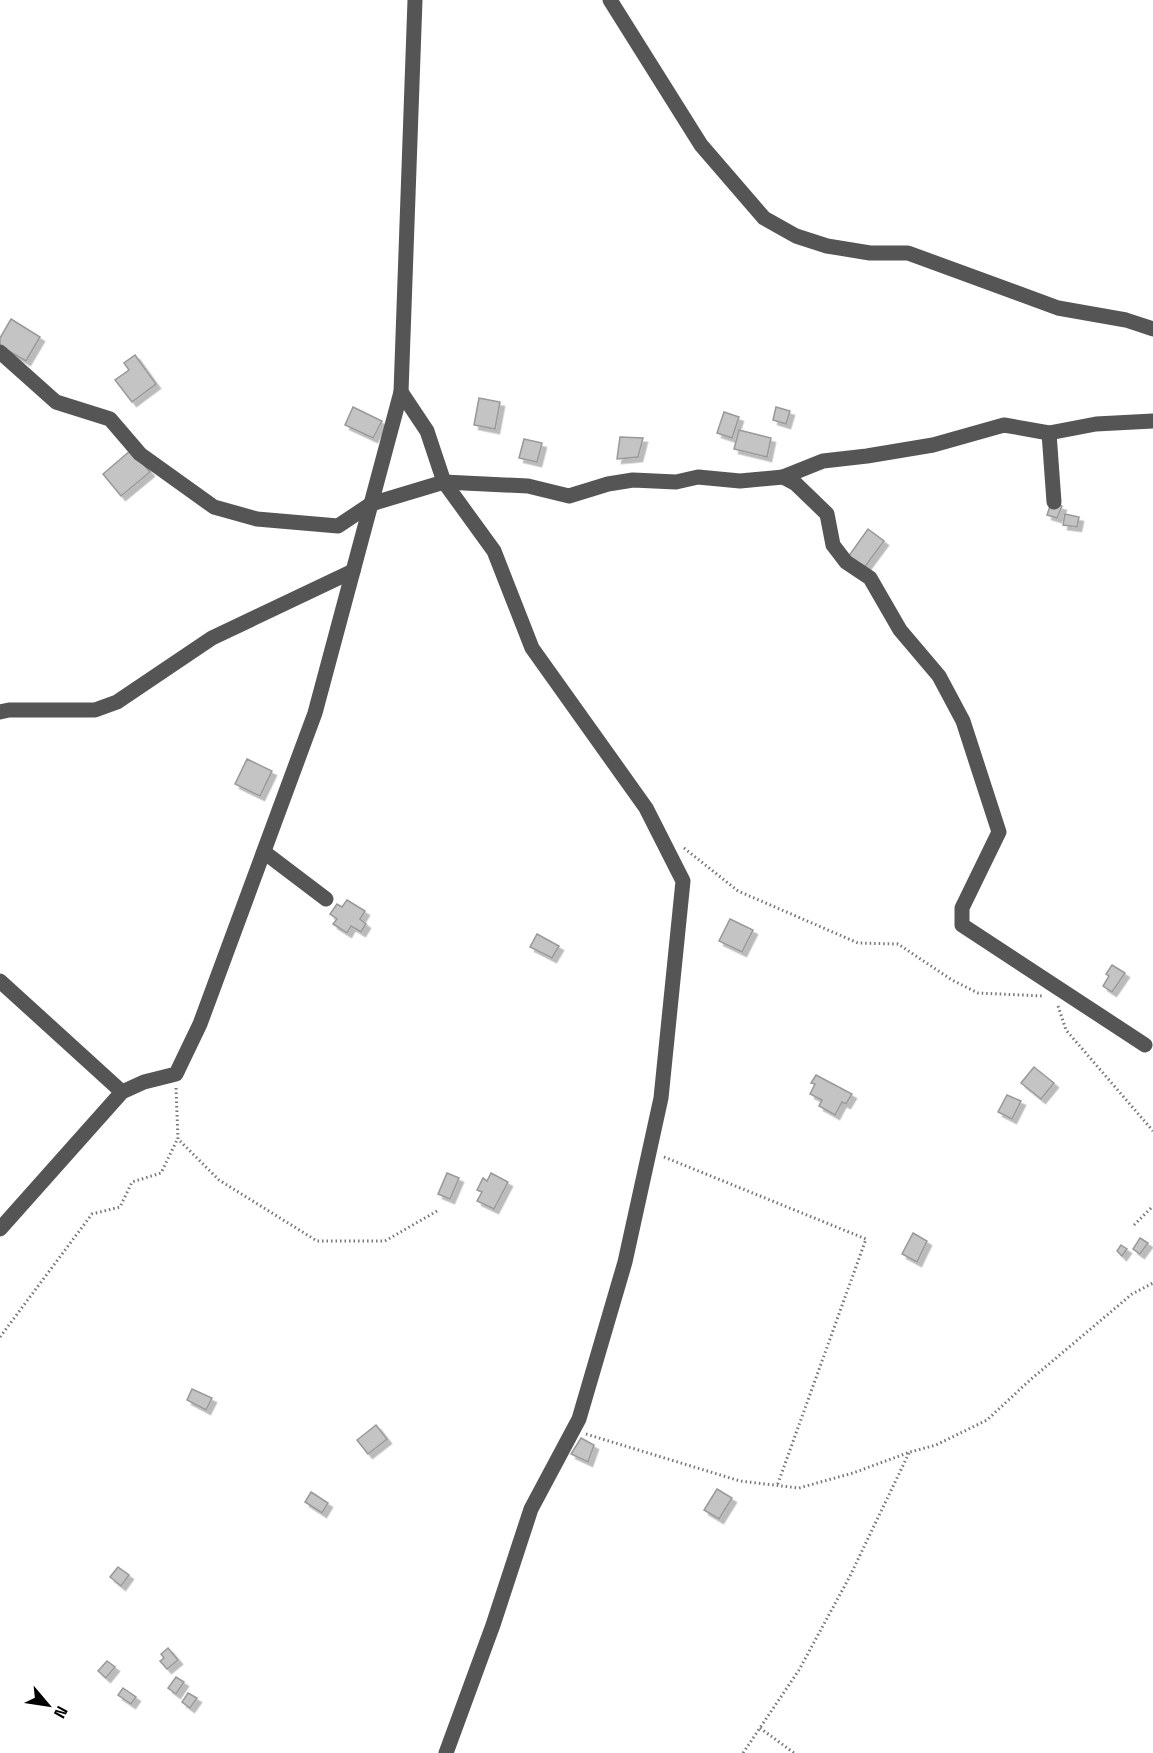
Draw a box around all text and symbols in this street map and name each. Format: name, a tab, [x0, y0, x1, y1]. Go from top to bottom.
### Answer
north arrow	[18, 1675, 78, 1735]
text: N	[49, 1702, 72, 1722]

